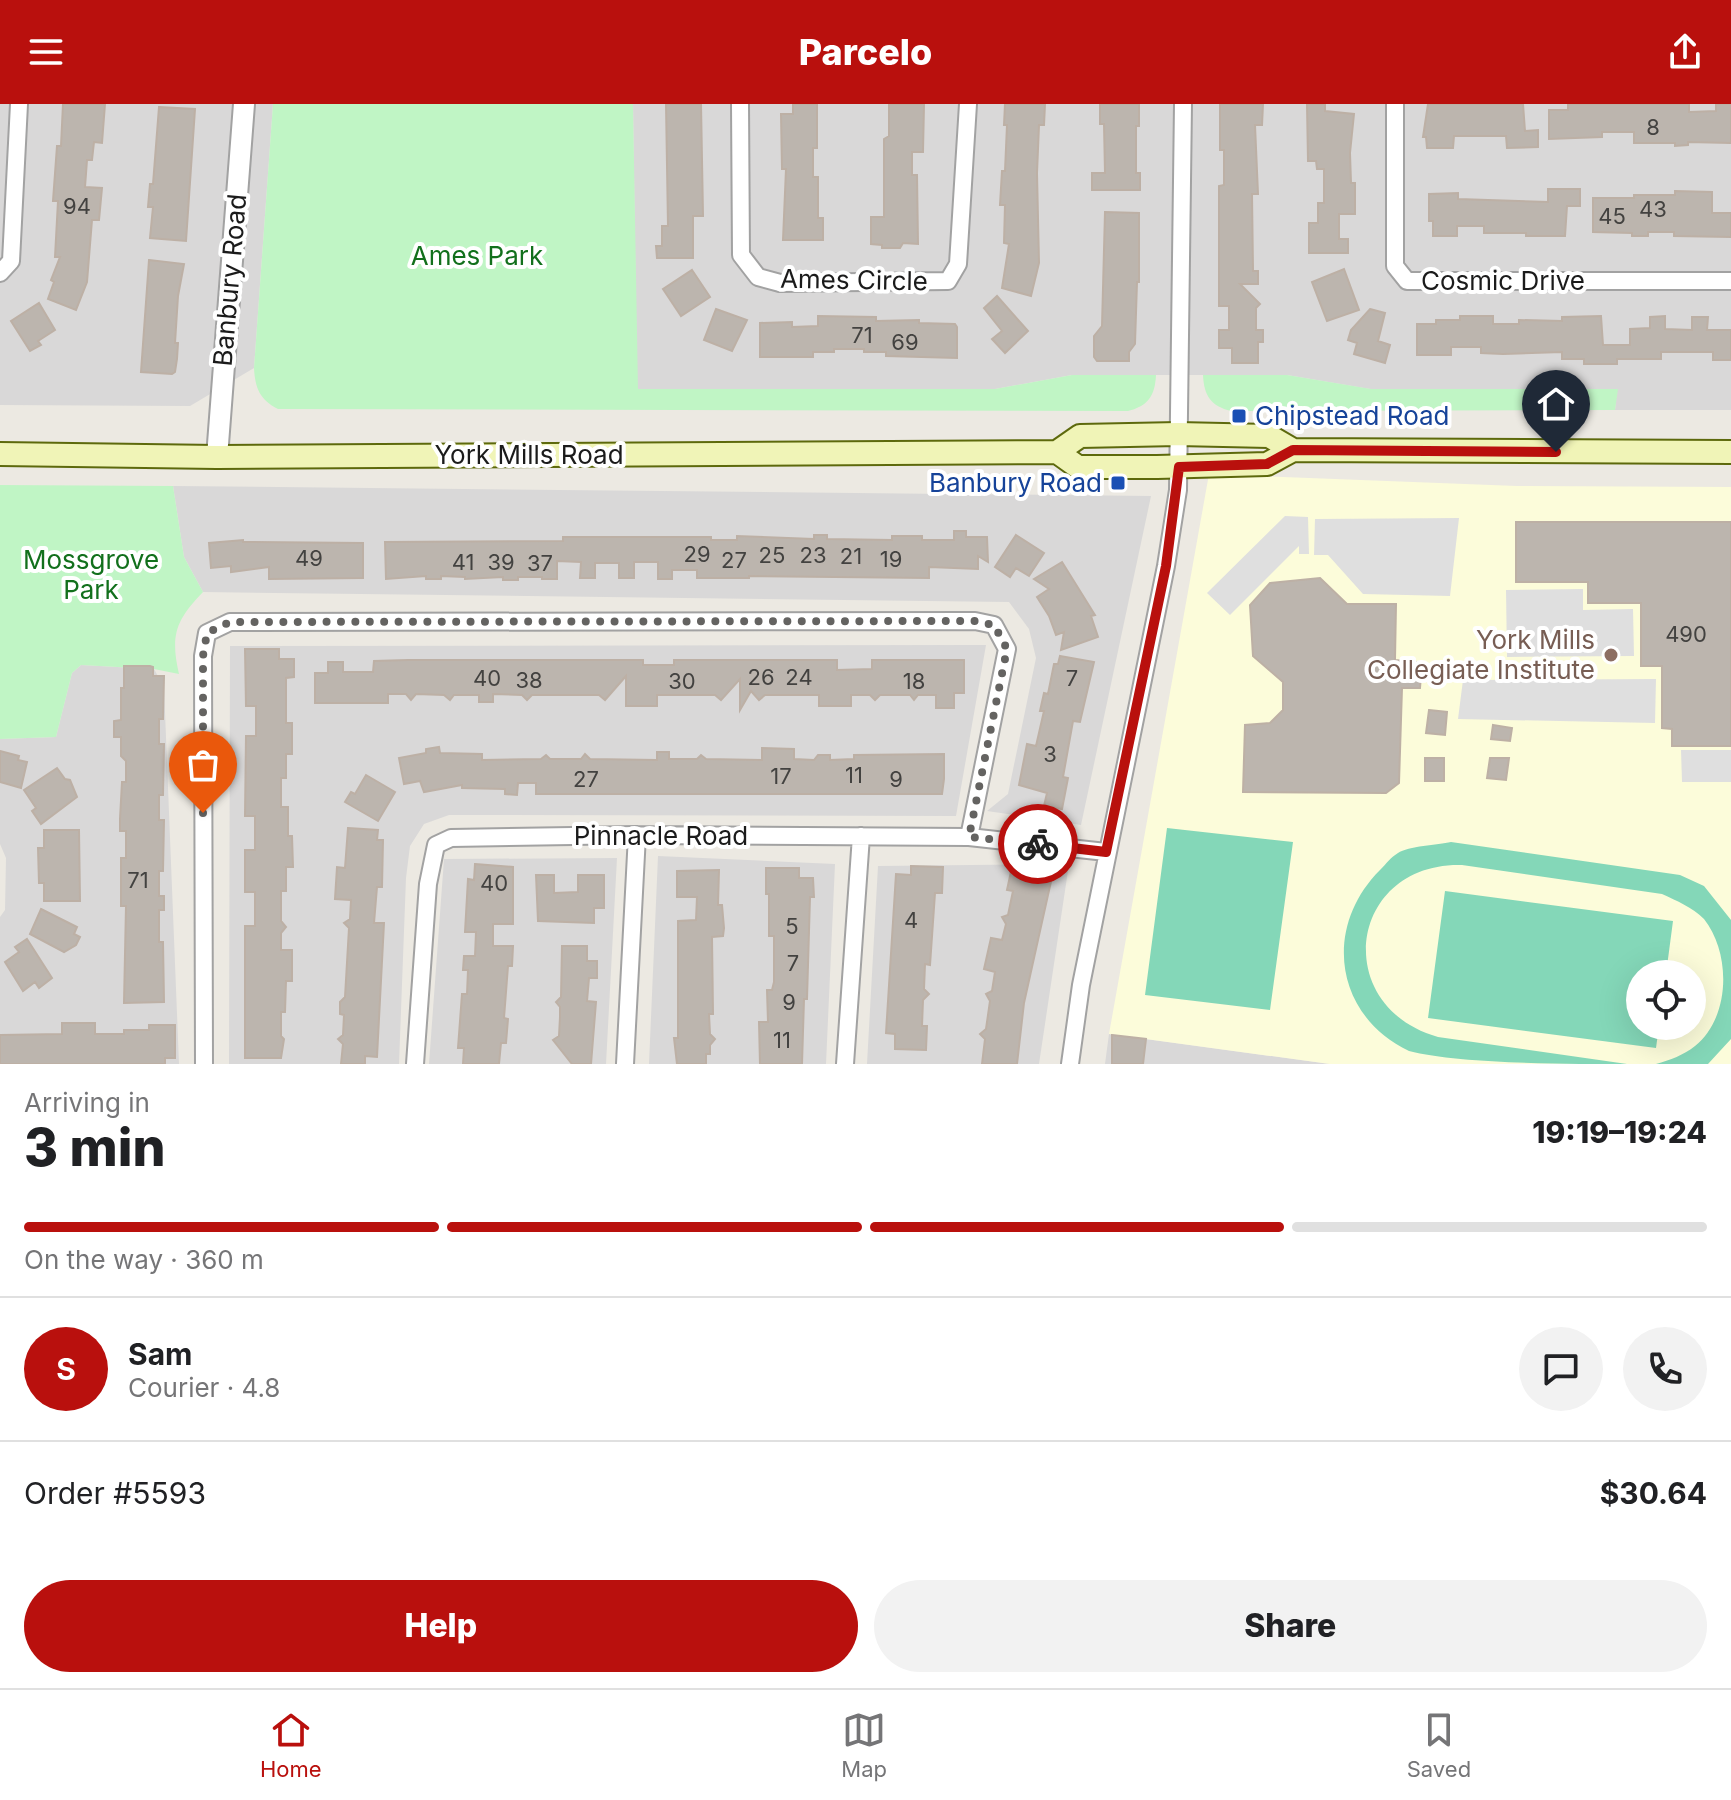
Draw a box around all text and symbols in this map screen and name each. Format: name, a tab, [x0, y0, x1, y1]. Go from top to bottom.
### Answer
icon: menu	[24, 30, 68, 74]
text: Parcelo	[799, 30, 932, 74]
icon: share	[1663, 30, 1707, 74]
house number: 8	[1646, 114, 1660, 140]
street label: Banbury Road	[207, 192, 252, 368]
house number: 94	[63, 193, 91, 219]
house number: 43	[1639, 196, 1667, 222]
house number: 45	[1598, 203, 1626, 229]
park label: Ames Park	[411, 240, 543, 271]
street label: Ames Circle	[780, 263, 928, 296]
street label: Cosmic Drive	[1421, 265, 1585, 296]
house number: 71	[851, 322, 873, 348]
house number: 69	[891, 329, 919, 355]
pin	[1522, 370, 1590, 452]
icon: home	[1534, 382, 1578, 426]
place label: Chipstead Road	[1255, 400, 1450, 431]
marker: Chipstead Road	[1230, 407, 1248, 425]
street label: York Mills Road	[434, 439, 624, 470]
place label: Banbury Road	[929, 467, 1102, 498]
marker: Banbury Road	[1109, 474, 1127, 492]
house number: 29	[683, 541, 711, 567]
house number: 25	[759, 542, 785, 568]
house number: 23	[799, 542, 827, 568]
house number: 21	[840, 543, 862, 569]
park label: Mossgrove Park	[23, 544, 159, 605]
house number: 49	[295, 545, 323, 571]
house number: 19	[880, 546, 902, 572]
house number: 27	[721, 547, 747, 573]
house number: 41	[452, 549, 474, 575]
house number: 39	[487, 549, 515, 575]
house number: 37	[527, 550, 553, 576]
house number: 490	[1665, 621, 1707, 647]
place label: York Mills Collegiate Institute	[1367, 624, 1595, 685]
marker: York Mills Collegiate Institute	[1602, 646, 1620, 664]
house number: 26	[747, 664, 775, 690]
house number: 24	[785, 664, 813, 690]
house number: 40	[473, 665, 501, 691]
house number: 7	[1066, 665, 1078, 691]
house number: 38	[515, 667, 543, 693]
house number: 30	[668, 668, 696, 694]
house number: 18	[903, 668, 925, 694]
pin	[169, 731, 237, 813]
house number: 3	[1043, 741, 1057, 767]
icon: bag	[181, 743, 225, 787]
house number: 11	[845, 762, 863, 788]
house number: 17	[770, 763, 792, 789]
house number: 27	[573, 766, 599, 792]
house number: 9	[889, 766, 903, 792]
courier	[998, 804, 1078, 884]
street label: Pinnacle Road	[574, 820, 748, 851]
icon: bike	[1016, 822, 1060, 866]
house number: 71	[127, 867, 149, 893]
house number: 40	[480, 870, 508, 896]
house number: 4	[904, 907, 918, 933]
house number: 5	[785, 913, 799, 939]
house number: 7	[787, 950, 799, 976]
map controls	[1626, 960, 1706, 1040]
button: locate	[1626, 960, 1706, 1040]
house number: 9	[782, 989, 796, 1015]
house number: 11	[773, 1027, 791, 1053]
text: Arriving in	[24, 1087, 150, 1118]
text: 19:19–19:24	[1532, 1114, 1707, 1150]
text: 3 min	[24, 1116, 166, 1179]
text: On the way · 360 m	[24, 1244, 264, 1275]
button: chat	[1519, 1327, 1603, 1411]
button: phone	[1623, 1327, 1707, 1411]
text: Sam	[128, 1336, 192, 1372]
text: S	[56, 1351, 76, 1387]
text: Courier · 4.8	[128, 1372, 280, 1403]
text: Order #5593	[24, 1475, 206, 1511]
text: $30.64	[1600, 1475, 1707, 1511]
button: Help	[24, 1580, 858, 1672]
button: Share	[874, 1580, 1707, 1672]
tab: Home	[260, 1708, 322, 1782]
tab: Map	[841, 1708, 887, 1782]
tab: Saved	[1407, 1708, 1471, 1782]

